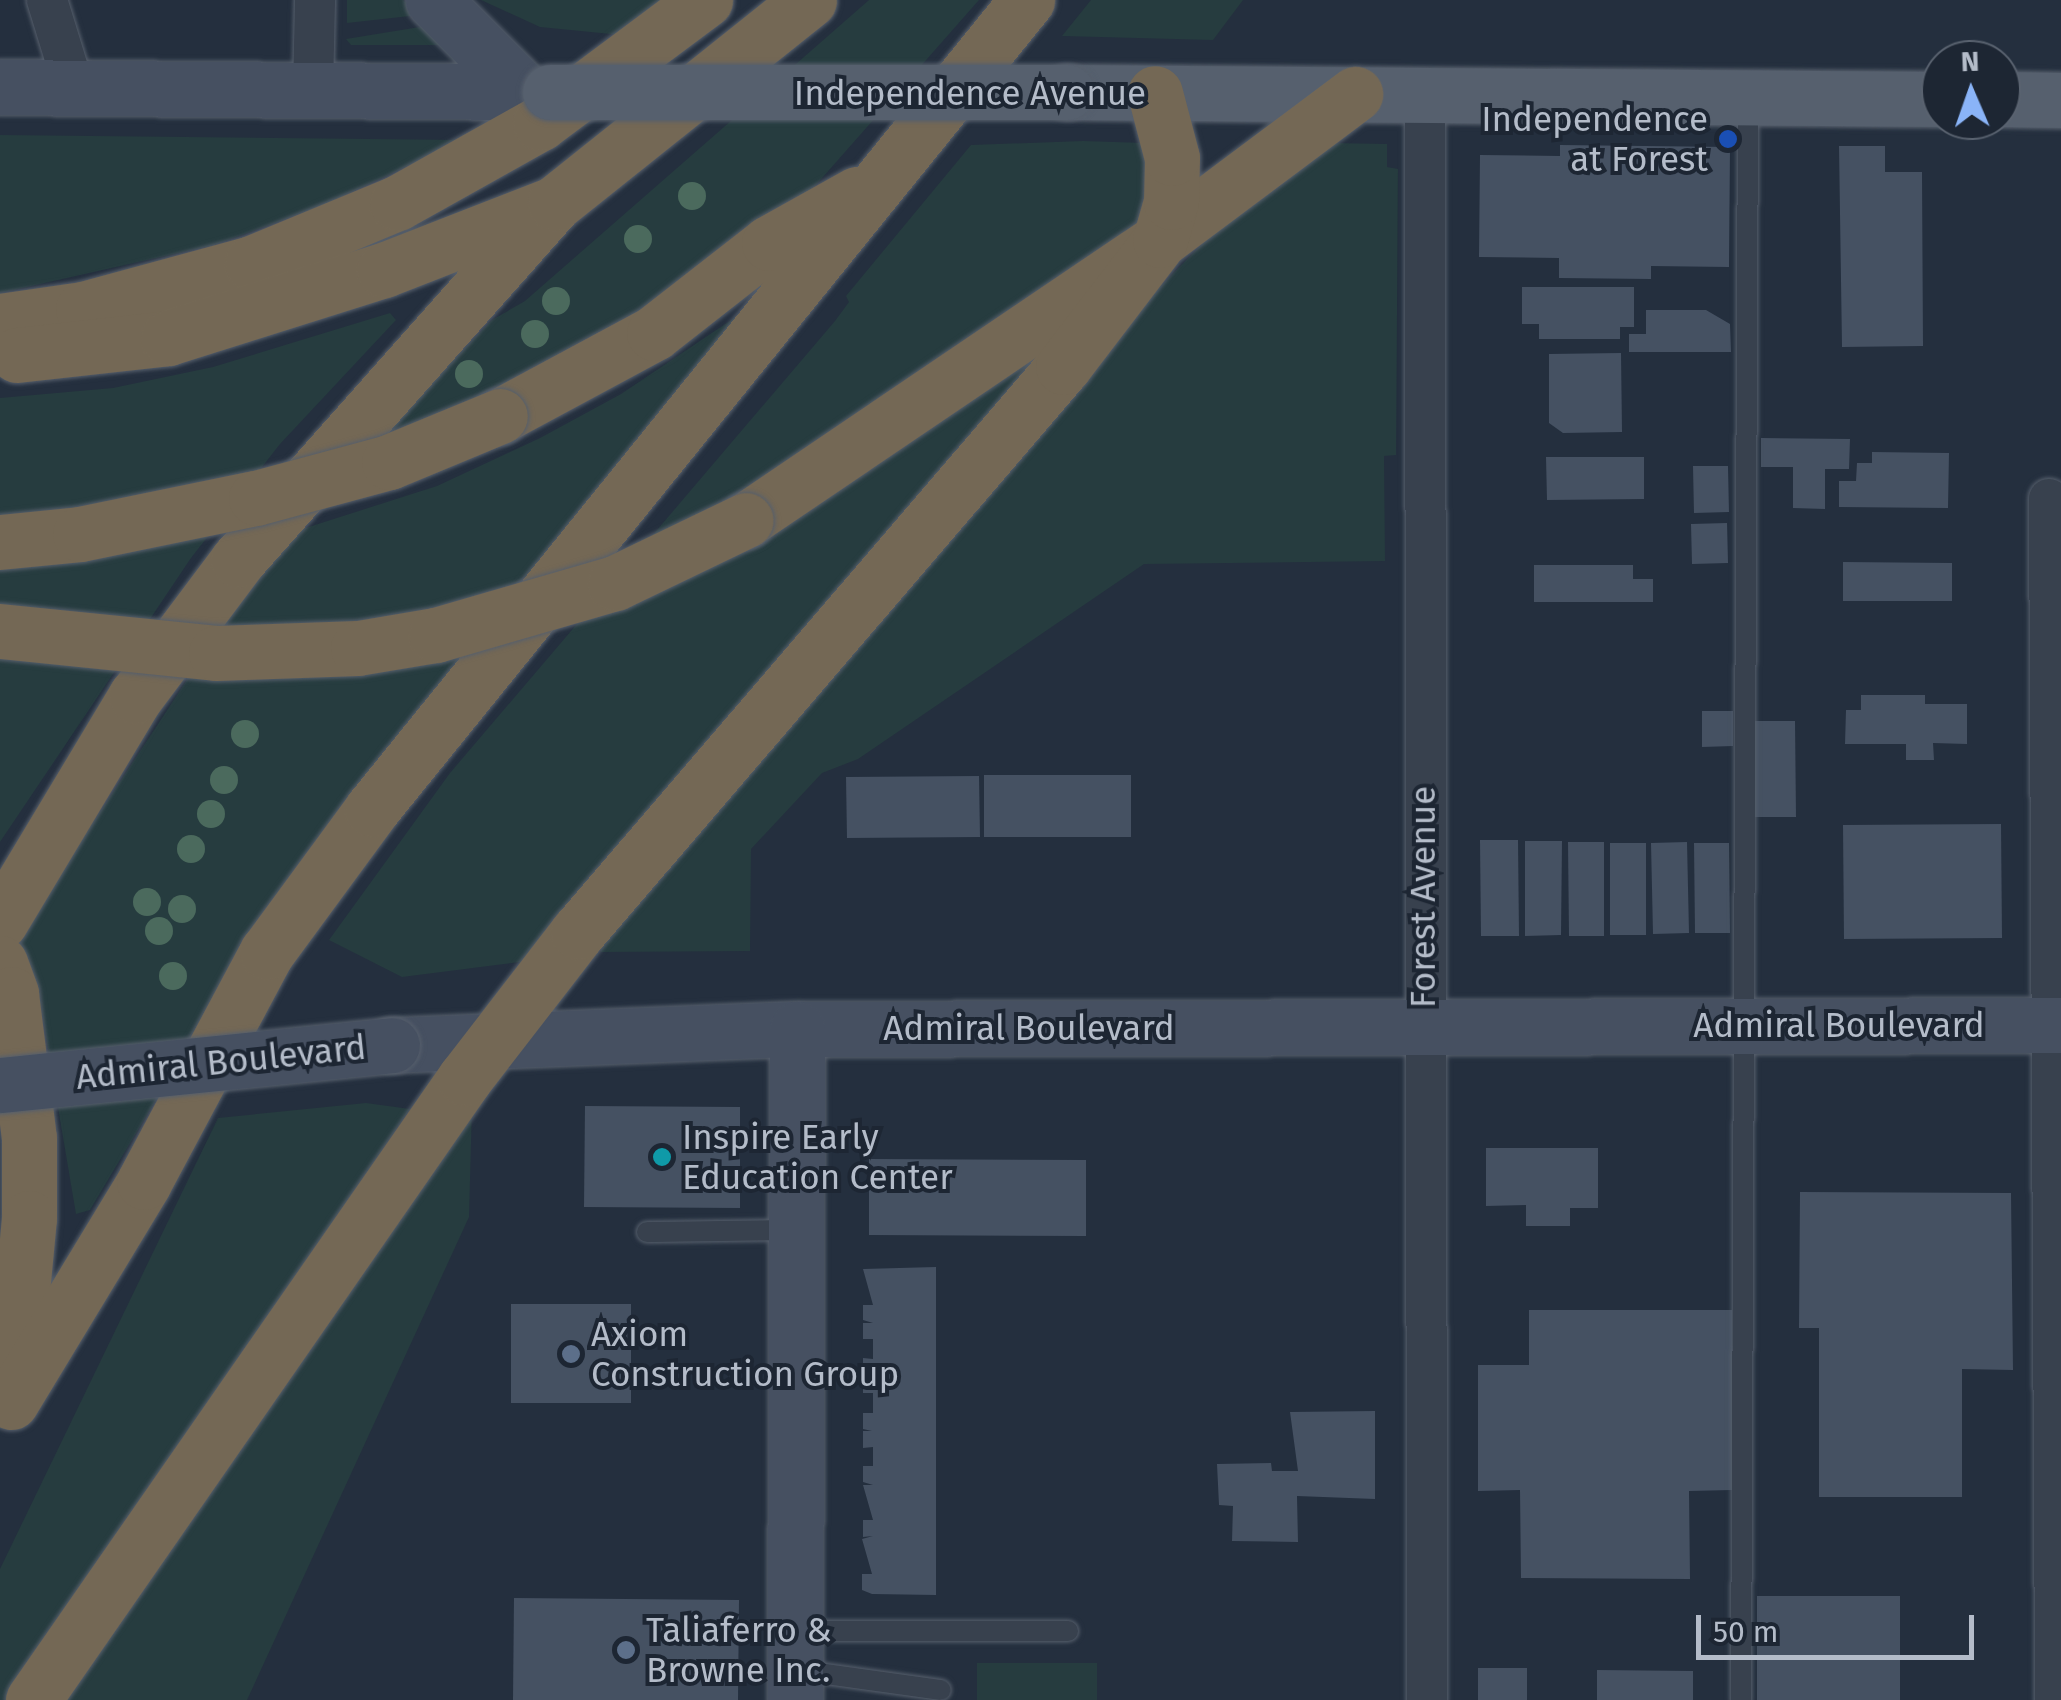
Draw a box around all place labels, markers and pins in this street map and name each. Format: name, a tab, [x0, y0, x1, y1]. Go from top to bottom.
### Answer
place label: Independence at Forest	[1481, 98, 1708, 180]
marker: Independence at Forest	[1717, 128, 1739, 150]
place label: Inspire Early Education Center	[682, 1116, 953, 1198]
marker: Inspire Early Education Center	[651, 1146, 673, 1168]
place label: Axiom Construction Group	[591, 1313, 899, 1395]
marker: Axiom Construction Group	[560, 1343, 582, 1365]
place label: Taliaferro & Browne Inc.	[646, 1609, 832, 1691]
marker: Taliaferro & Browne Inc.	[615, 1639, 637, 1661]

